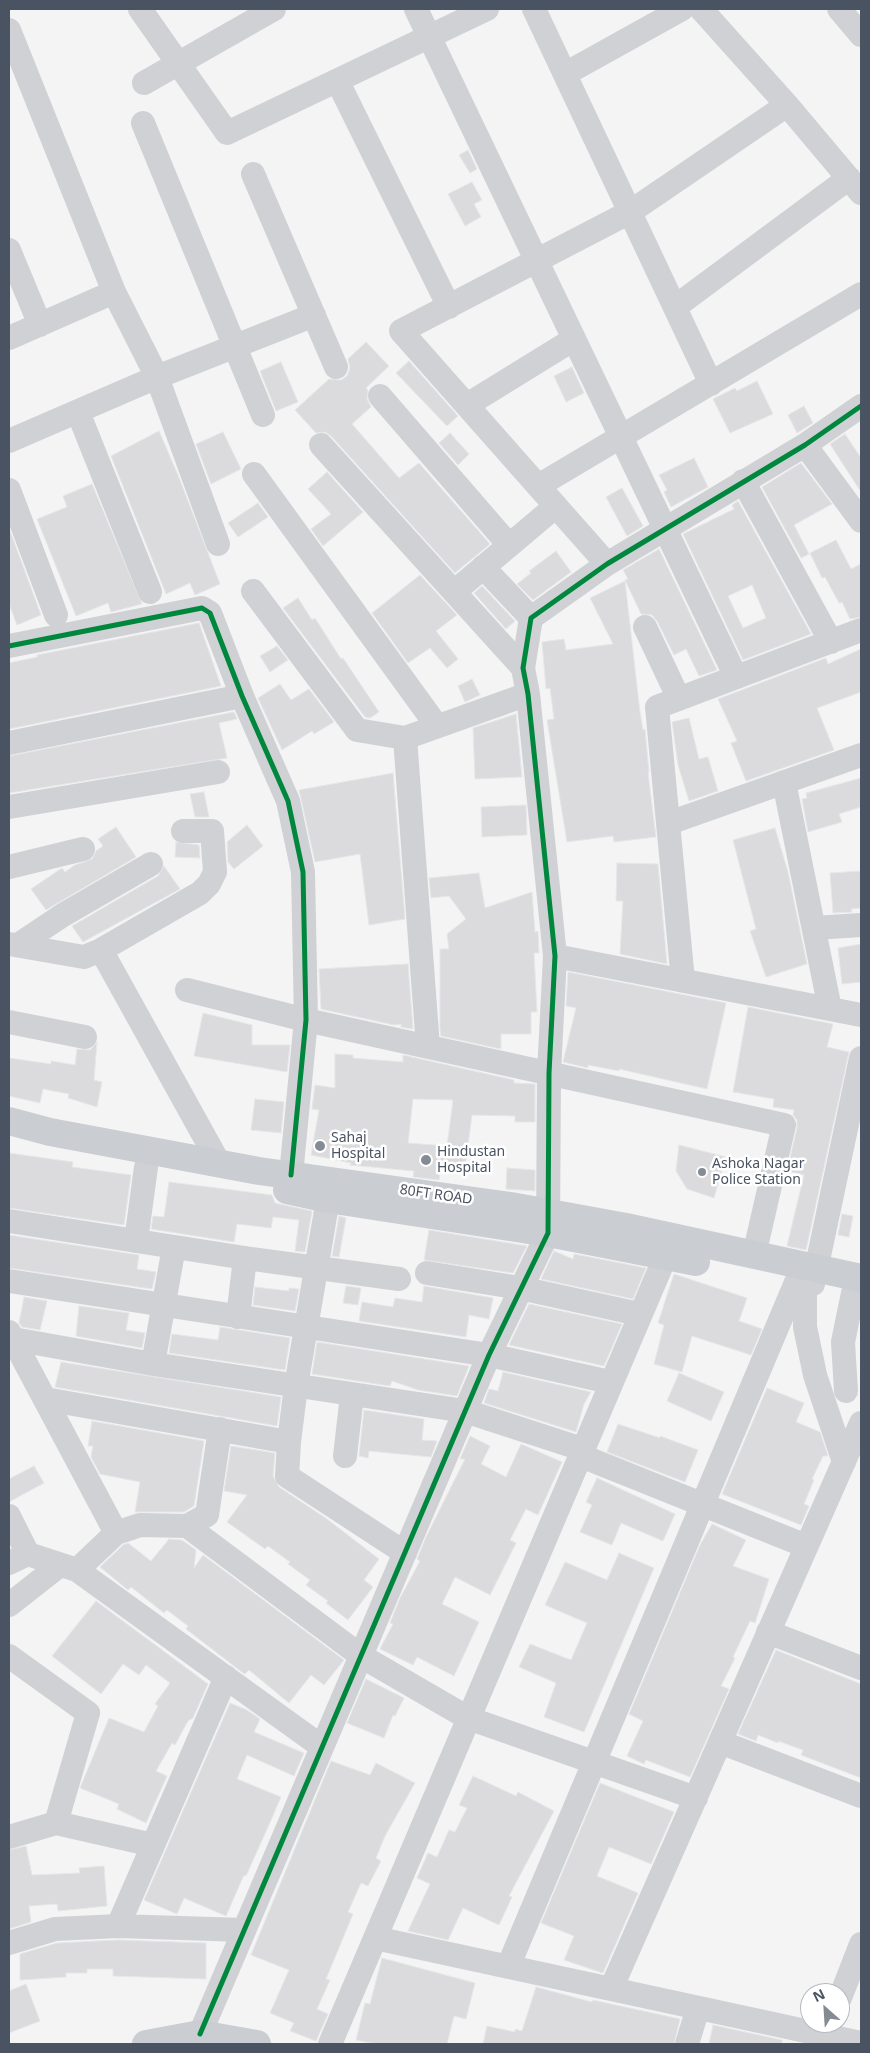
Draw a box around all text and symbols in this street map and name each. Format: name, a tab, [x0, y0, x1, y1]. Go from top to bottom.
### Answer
place label: Sahaj Hospital	[331, 1130, 385, 1162]
marker: Sahaj Hospital	[313, 1139, 327, 1153]
place label: Hindustan Hospital	[437, 1144, 505, 1176]
marker: Hindustan Hospital	[419, 1153, 433, 1167]
place label: Ashoka Nagar Police Station	[712, 1156, 804, 1188]
marker: Ashoka Nagar Police Station	[696, 1166, 708, 1178]
street label: 80FT ROAD	[399, 1182, 473, 1208]
north arrow	[800, 1983, 850, 2033]
text: N	[809, 1984, 828, 2006]

